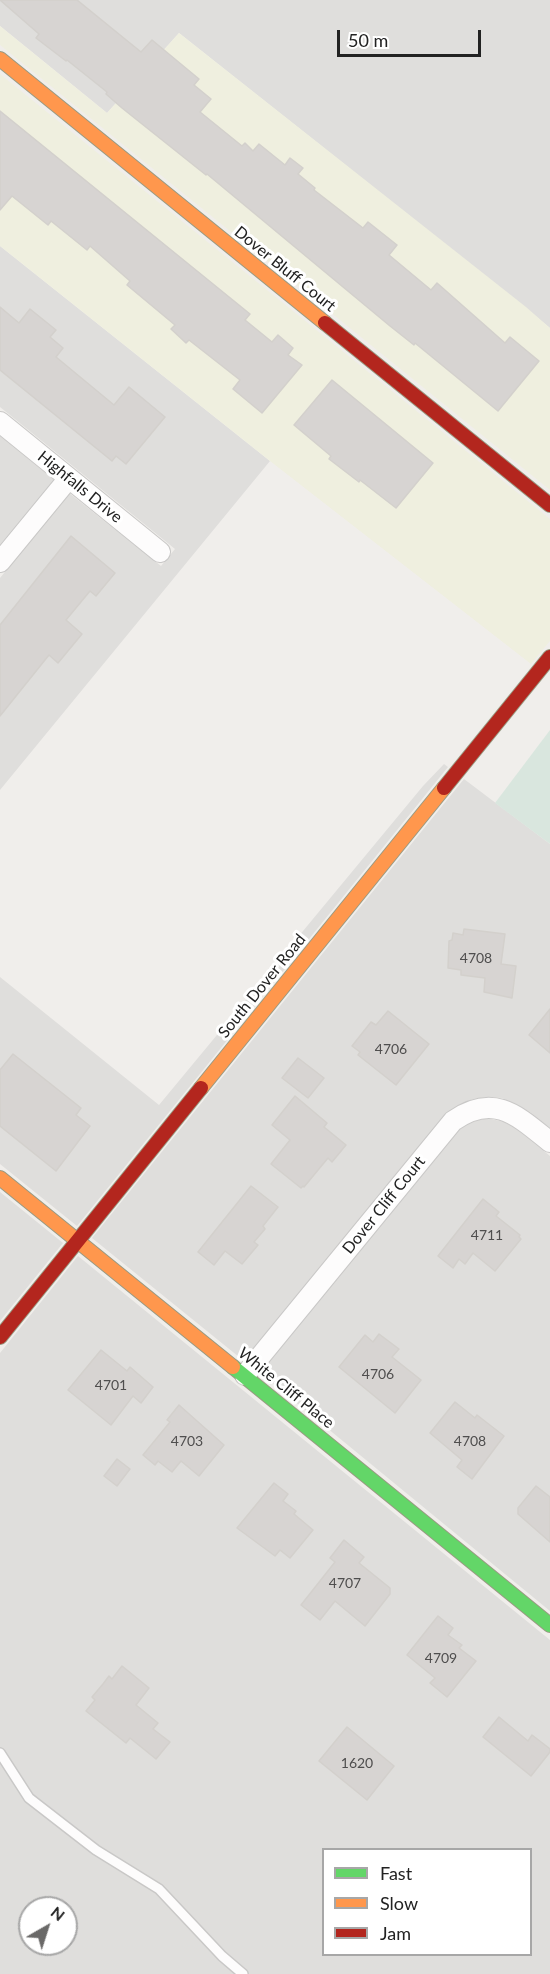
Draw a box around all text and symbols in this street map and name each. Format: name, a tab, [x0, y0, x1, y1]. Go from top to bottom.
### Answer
scale bar	[340, 18, 484, 56]
text: 50 m	[348, 29, 388, 51]
street label: Dover Bluff Court	[230, 222, 340, 316]
street label: Highfalls Drive	[34, 447, 126, 527]
street label: South Dover Road	[214, 930, 310, 1042]
house number: 4708	[460, 950, 492, 966]
house number: 4706	[375, 1041, 407, 1057]
street label: Dover Cliff Court	[339, 1152, 429, 1258]
house number: 4711	[471, 1227, 503, 1243]
street label: White Cliff Place	[234, 1343, 338, 1433]
house number: 4706	[362, 1366, 394, 1382]
house number: 4701	[95, 1377, 127, 1393]
house number: 4703	[171, 1433, 203, 1449]
house number: 4708	[454, 1433, 486, 1449]
house number: 4707	[329, 1575, 361, 1591]
house number: 4709	[425, 1650, 457, 1666]
house number: 1620	[341, 1755, 373, 1771]
legend	[322, 1848, 532, 1956]
text: Fast	[380, 1862, 412, 1884]
text: Slow	[380, 1892, 418, 1914]
north arrow	[18, 1896, 78, 1956]
text: N	[48, 1902, 69, 1924]
text: Jam	[380, 1922, 411, 1944]

